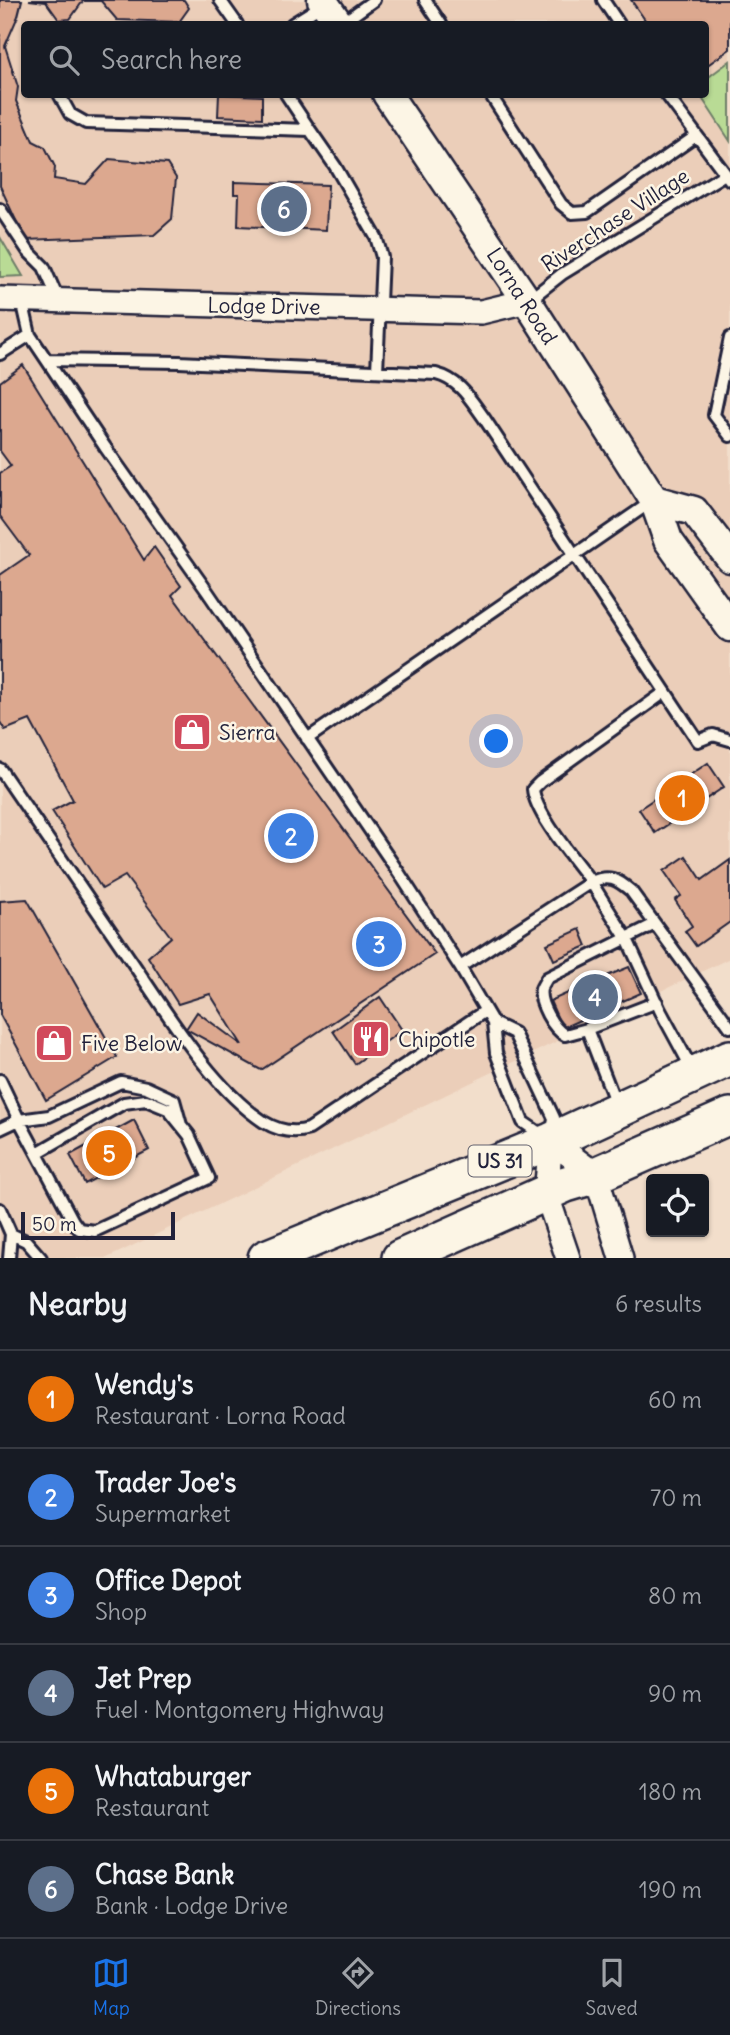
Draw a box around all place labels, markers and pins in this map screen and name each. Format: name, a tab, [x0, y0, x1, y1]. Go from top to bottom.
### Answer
pin: 6	[261, 183, 307, 235]
shop icon: Sierra	[171, 711, 213, 753]
place label: Sierra	[219, 719, 276, 746]
pin: 1	[659, 772, 705, 824]
pin: 2	[268, 810, 314, 862]
pin: 3	[356, 918, 402, 970]
pin: 4	[572, 971, 618, 1023]
restaurant icon: Chipotle	[350, 1018, 392, 1060]
shop icon: Five Below	[33, 1022, 75, 1064]
place label: Chipotle	[398, 1026, 475, 1053]
place label: Five Below	[81, 1030, 182, 1057]
pin: 5	[86, 1127, 132, 1179]

